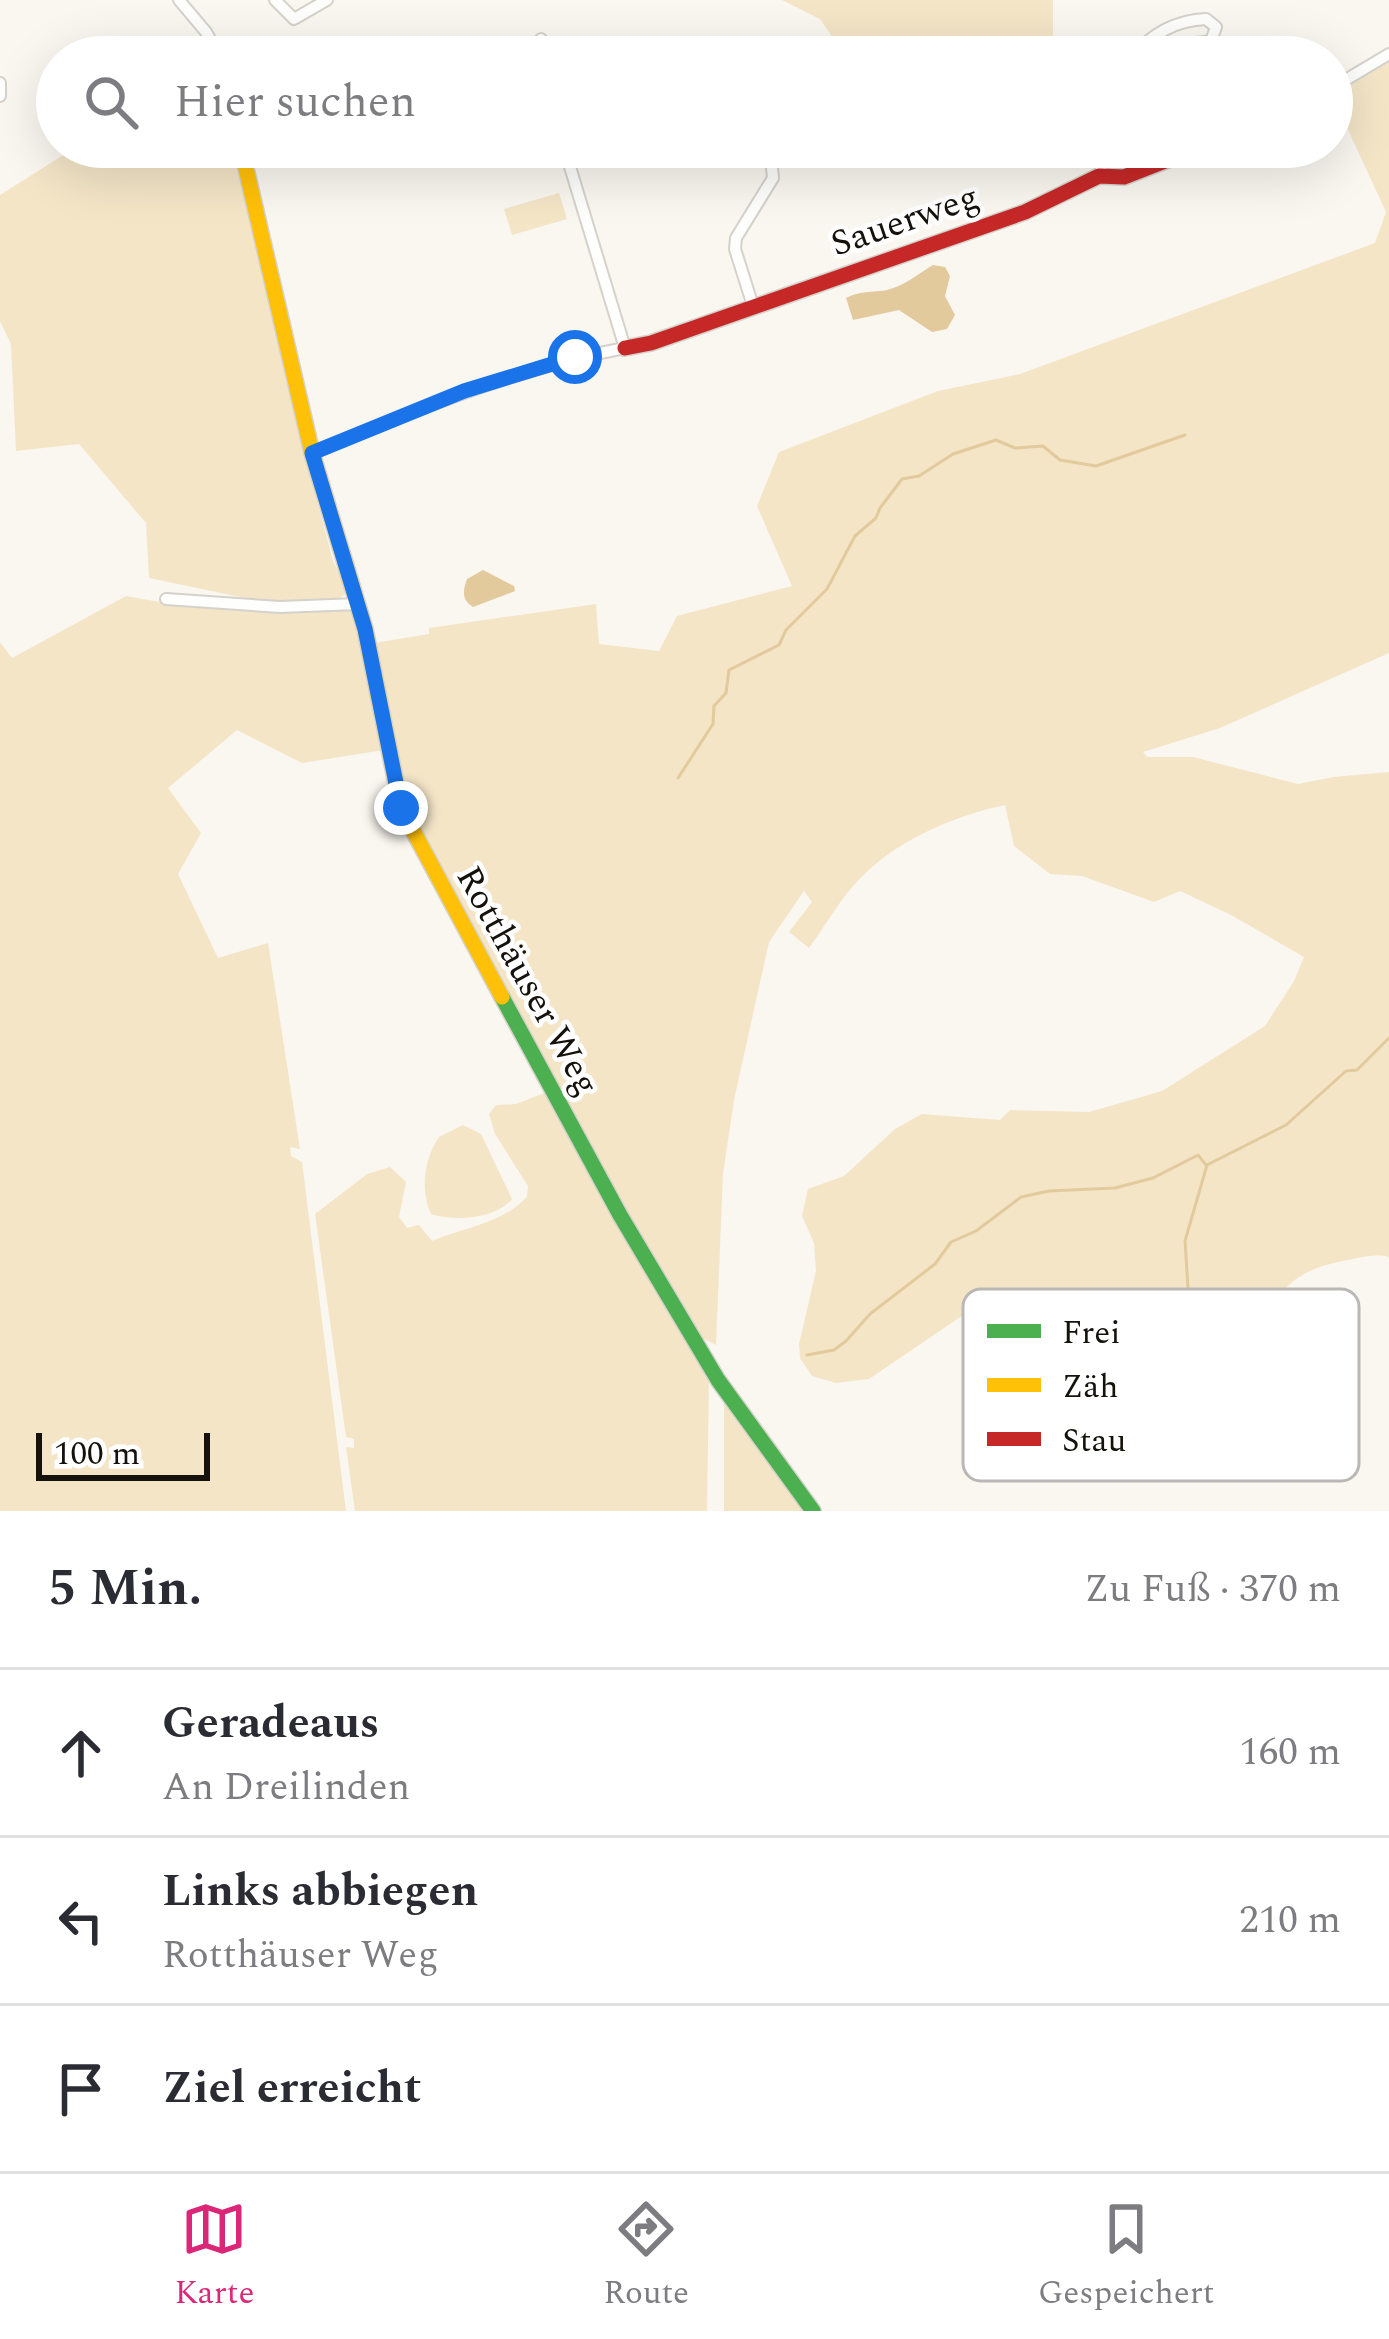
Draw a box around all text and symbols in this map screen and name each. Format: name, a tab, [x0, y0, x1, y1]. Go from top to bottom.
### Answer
search box	[36, 36, 1353, 168]
text: Hier suchen	[174, 68, 416, 137]
icon: search	[78, 69, 144, 135]
street label: Sauerweg	[823, 170, 987, 272]
route start	[548, 330, 602, 384]
route end	[374, 781, 428, 835]
street label: Rotthäuser Weg	[441, 856, 613, 1106]
legend	[963, 1289, 1359, 1481]
text: Frei	[1062, 1308, 1121, 1358]
text: Zäh	[1062, 1362, 1119, 1412]
text: Stau	[1062, 1416, 1126, 1466]
scale bar	[36, 1427, 210, 1480]
text: 100 m	[54, 1429, 140, 1479]
text: 5 Min.	[48, 1550, 202, 1628]
text: Zu Fuß · 370 m	[1084, 1560, 1341, 1619]
text: Geradeaus	[162, 1689, 379, 1758]
icon: ahead	[48, 1720, 114, 1786]
text: 160 m	[1239, 1723, 1341, 1782]
text: An Dreilinden	[162, 1758, 410, 1817]
text: Links abbiegen	[162, 1857, 478, 1926]
icon: left	[48, 1888, 114, 1954]
text: 210 m	[1239, 1891, 1341, 1950]
text: Rotthäuser Weg	[162, 1926, 439, 1985]
text: Ziel erreicht	[162, 2054, 421, 2123]
icon: arrive	[48, 2056, 114, 2122]
tab: Karte	[174, 2196, 254, 2318]
tab: Route	[603, 2196, 689, 2318]
tab: Gespeichert	[1038, 2196, 1215, 2318]

